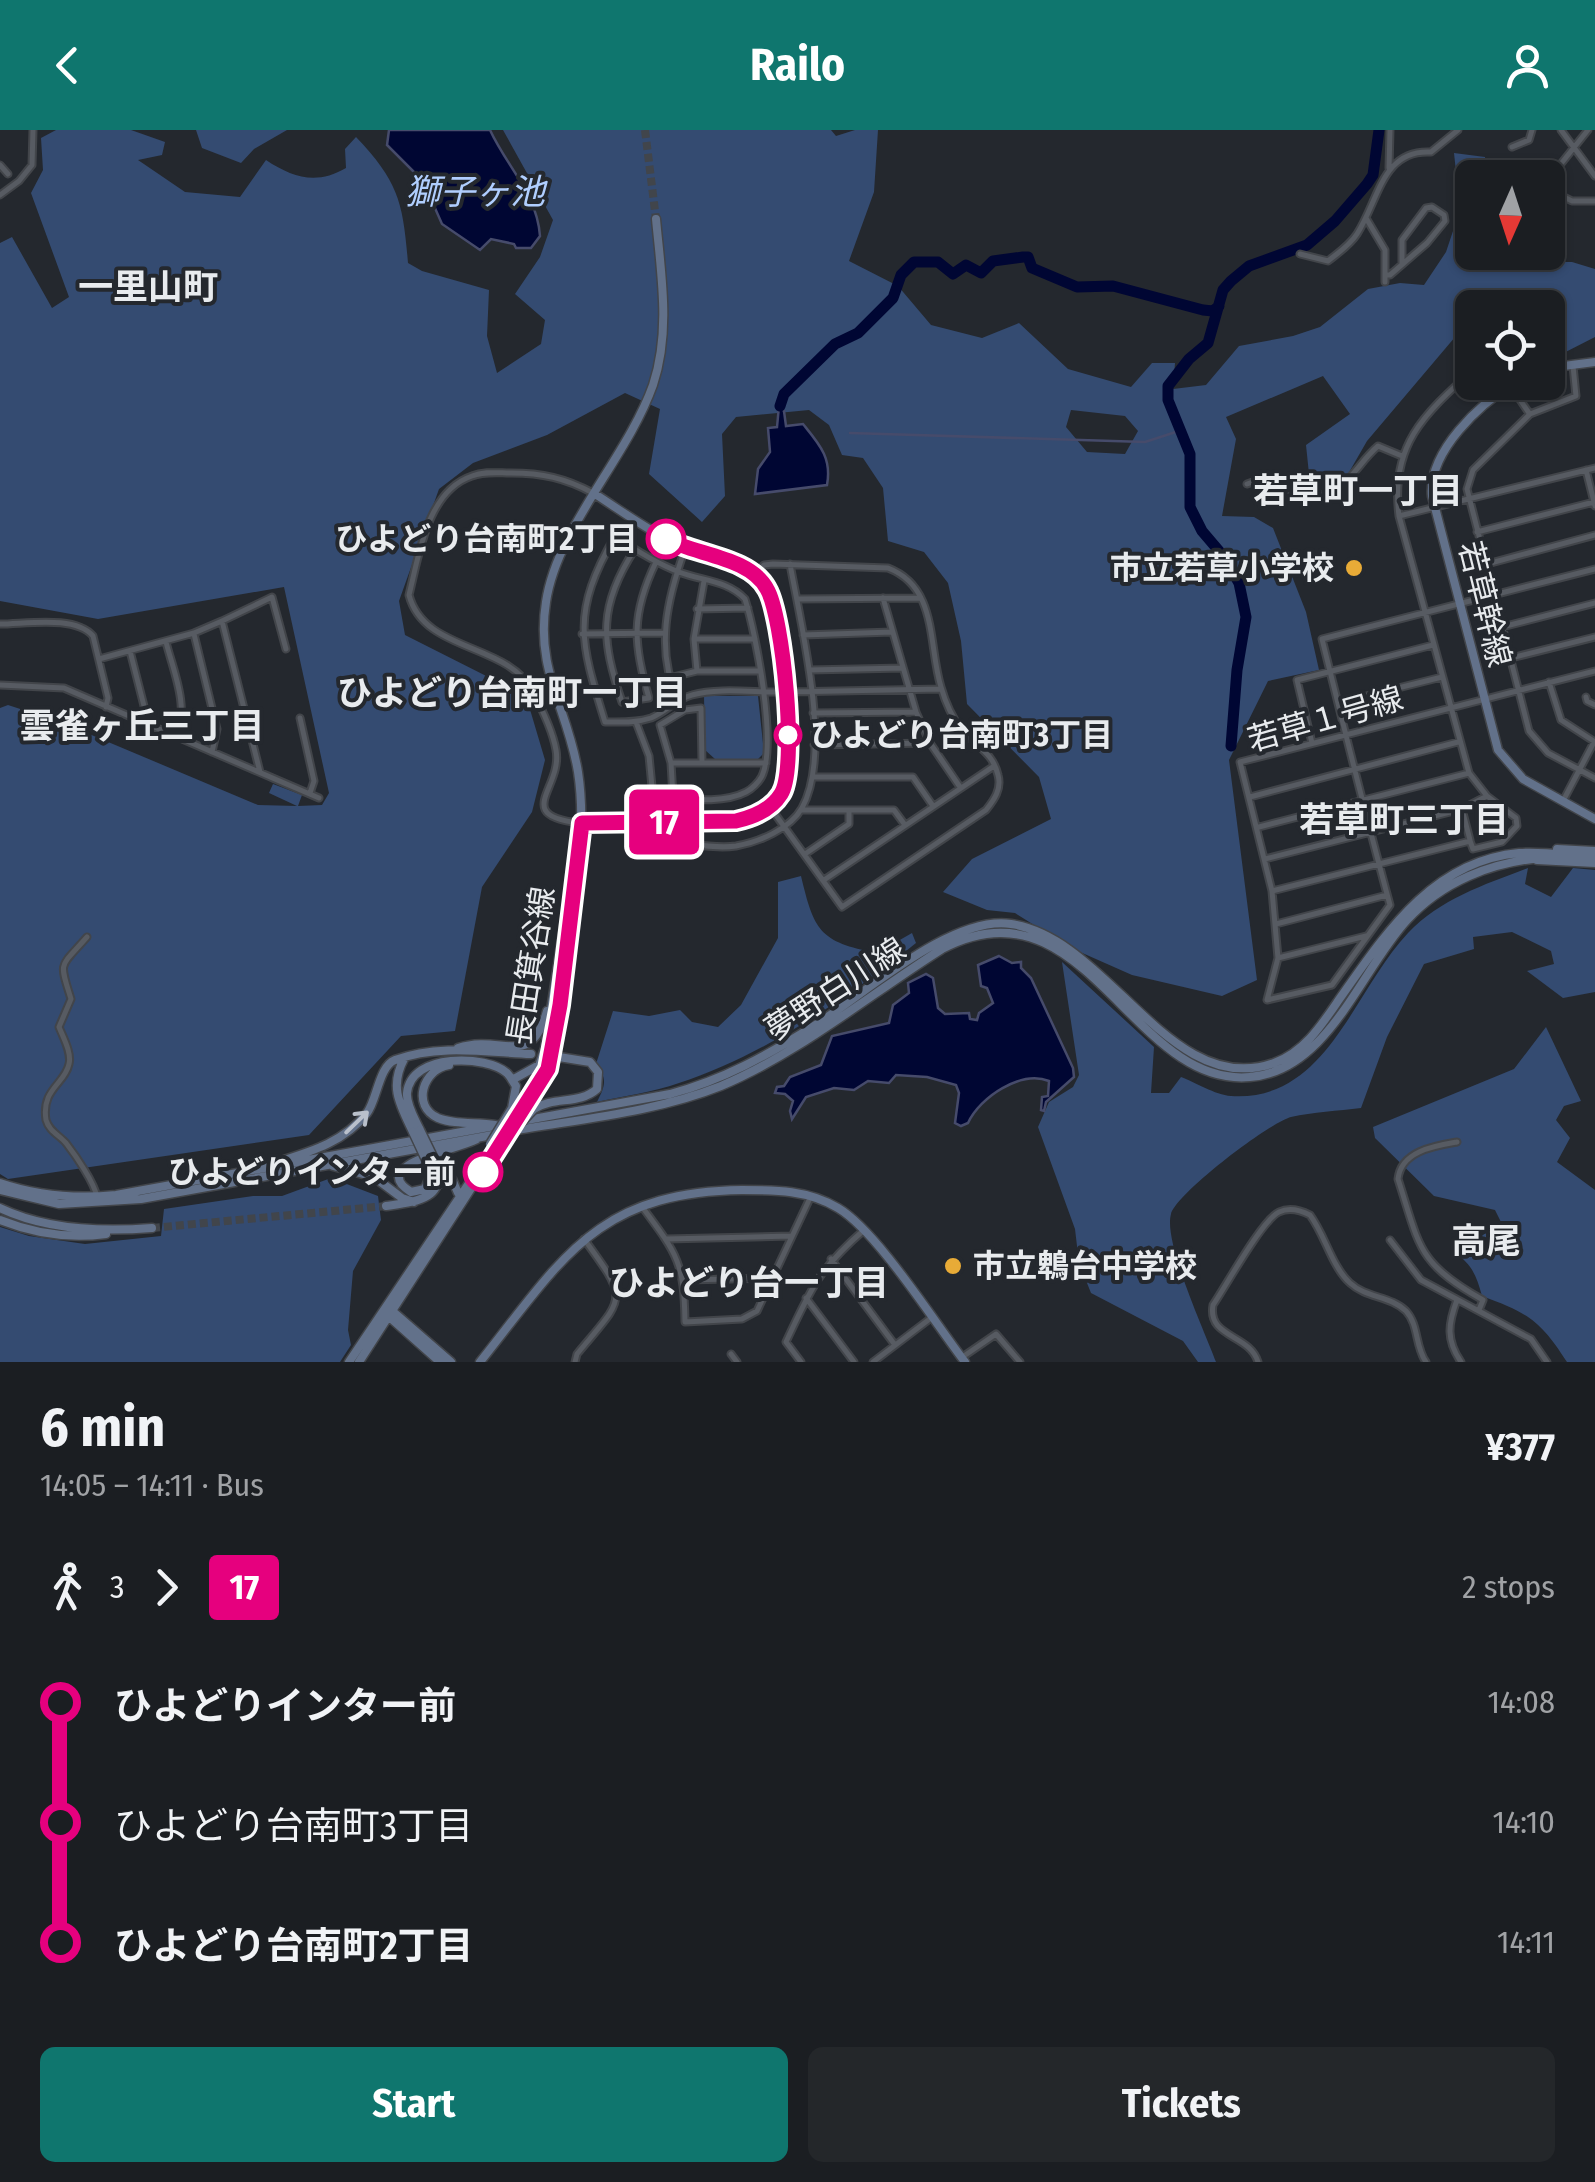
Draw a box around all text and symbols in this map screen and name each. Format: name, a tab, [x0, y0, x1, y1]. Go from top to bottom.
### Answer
icon: back	[40, 38, 95, 93]
text: Railo	[750, 38, 845, 92]
icon: person	[1500, 38, 1555, 93]
north arrow	[1455, 160, 1565, 270]
map controls	[1455, 160, 1565, 400]
water label: 獅子ヶ池	[405, 171, 548, 213]
district label: 一里山町	[78, 266, 218, 308]
button: locate	[1455, 290, 1565, 400]
district label: 若草町一丁目	[1253, 470, 1463, 512]
place label: ひよどり台南町2丁目	[335, 520, 638, 558]
marker: ひよどり台南町2丁目	[647, 520, 685, 558]
street label: 若草幹線	[1451, 537, 1519, 671]
place label: 市立若草小学校	[1110, 549, 1334, 587]
marker: 市立若草小学校	[1343, 557, 1365, 579]
district label: ひよどり台南町一丁目	[337, 672, 687, 714]
street label: 若草１号線	[1243, 679, 1407, 759]
district label: 雲雀ヶ丘三丁目	[19, 705, 265, 747]
place label: ひよどり台南町3丁目	[810, 716, 1113, 754]
marker: ひよどり台南町3丁目	[775, 722, 801, 748]
line badge: 17	[619, 790, 709, 854]
district label: 若草町三丁目	[1299, 799, 1509, 841]
text: 17	[649, 801, 679, 843]
street label: 長田箕谷線	[500, 884, 562, 1048]
street label: 夢野白川線	[758, 929, 912, 1049]
one-way arrow	[344, 1110, 368, 1134]
place label: ひよどりインター前	[168, 1153, 456, 1191]
marker: ひよどりインター前	[464, 1153, 502, 1191]
district label: 高尾	[1451, 1220, 1521, 1262]
place label: 市立鵯台中学校	[973, 1247, 1197, 1285]
marker: 市立鵯台中学校	[942, 1255, 964, 1277]
district label: ひよどり台一丁目	[609, 1262, 889, 1304]
text: 6 min	[40, 1395, 165, 1461]
text: ¥377	[1485, 1424, 1555, 1470]
text: 14:05 – 14:11 · Bus	[40, 1466, 264, 1504]
icon: walk	[40, 1560, 95, 1615]
icon: forward	[139, 1560, 194, 1615]
text: 17	[229, 1566, 259, 1608]
text: 3	[110, 1568, 124, 1606]
text: 2 stops	[1462, 1568, 1555, 1606]
text: ひよどりインター前	[114, 1683, 456, 1729]
text: 14:08	[1488, 1683, 1555, 1721]
text: ひよどり台南町3丁目	[114, 1803, 473, 1849]
text: 14:10	[1492, 1803, 1555, 1841]
text: ひよどり台南町2丁目	[114, 1923, 474, 1969]
text: 14:11	[1497, 1923, 1555, 1961]
button: Start	[40, 2047, 788, 2162]
button: Tickets	[808, 2047, 1555, 2162]

